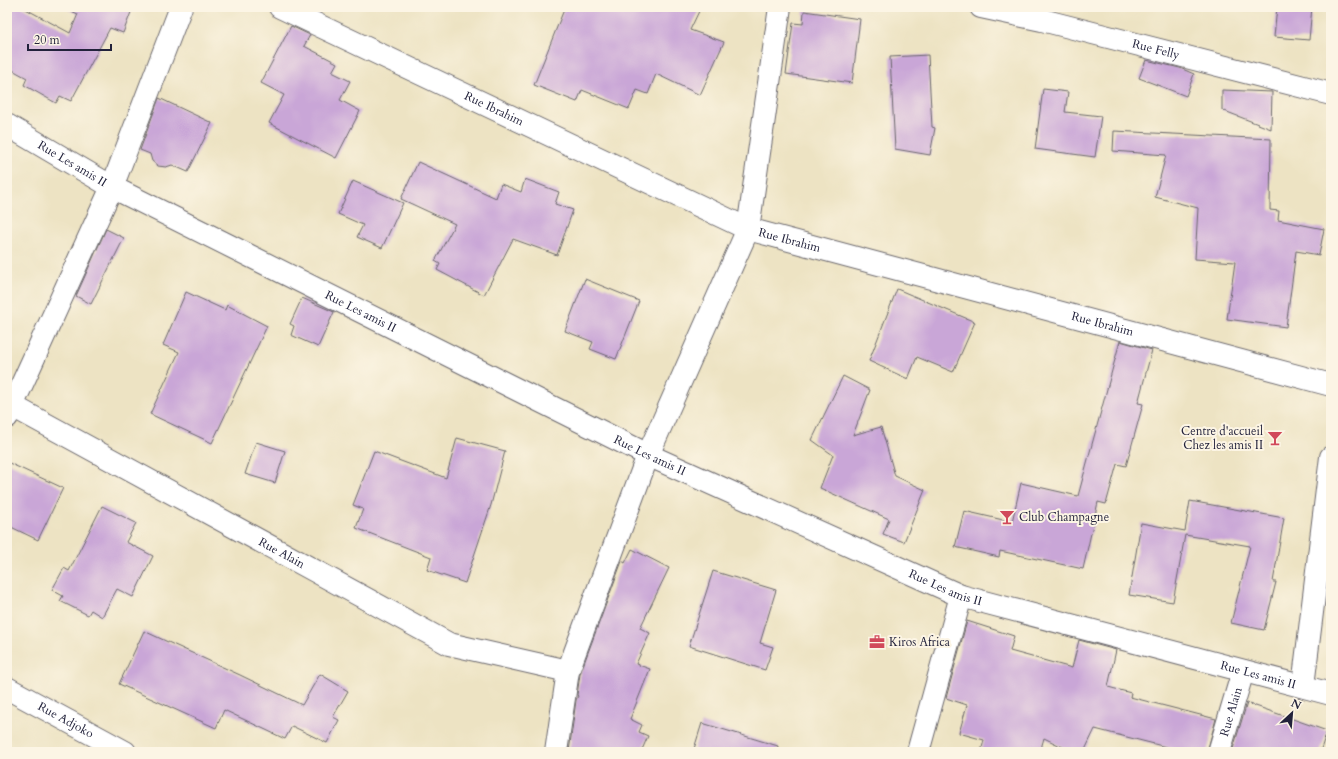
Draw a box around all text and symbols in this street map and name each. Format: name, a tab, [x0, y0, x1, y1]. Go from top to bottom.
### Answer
scale bar	[28, 26, 111, 52]
text: 20 m	[34, 32, 61, 48]
street label: Rue Felly	[1131, 35, 1182, 63]
street label: Rue Ibrahim	[462, 88, 527, 130]
street label: Rue Les amis II	[35, 137, 110, 190]
street label: Rue Ibrahim	[757, 224, 823, 256]
street label: Rue Les amis II	[322, 287, 399, 336]
street label: Rue Ibrahim	[1070, 308, 1136, 340]
place label: Centre d'accueil Chez les amis II	[1181, 423, 1263, 453]
bar icon: Centre d'accueil Chez les amis II	[1266, 429, 1284, 447]
street label: Rue Les amis II	[611, 431, 688, 479]
bar icon: Club Champagne	[998, 508, 1016, 526]
place label: Club Champagne	[1019, 509, 1109, 525]
street label: Rue Alain	[256, 534, 308, 572]
street label: Rue Les amis II	[906, 566, 984, 609]
office icon: Kiros Africa	[868, 633, 886, 651]
place label: Kiros Africa	[889, 634, 951, 650]
street label: Rue Les amis II	[1219, 657, 1298, 692]
street label: Rue Alain	[1216, 685, 1246, 738]
north arrow	[1272, 693, 1312, 733]
text: N	[1289, 696, 1304, 713]
street label: Rue Adjoko	[35, 698, 97, 742]

